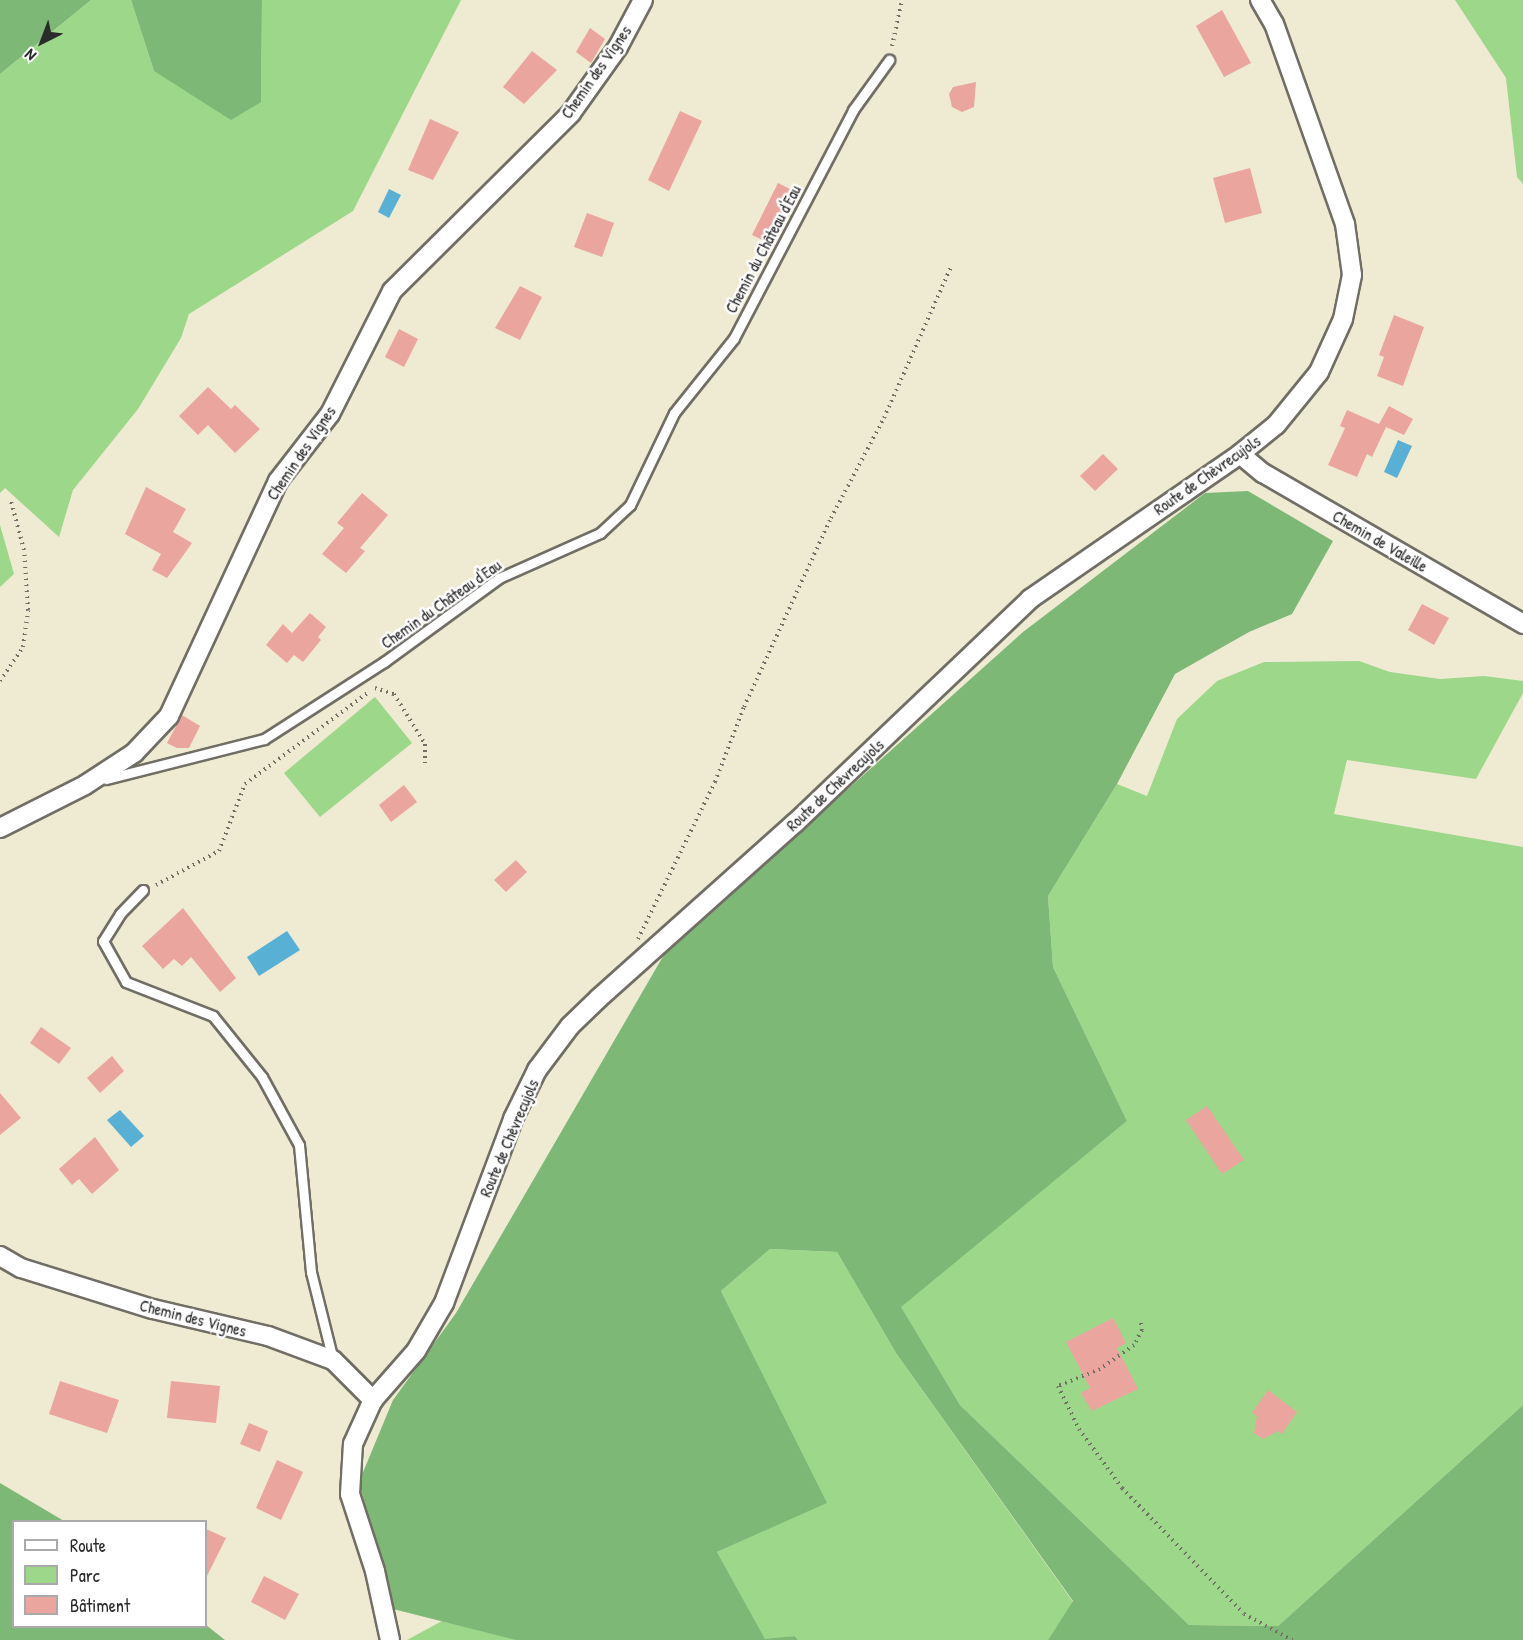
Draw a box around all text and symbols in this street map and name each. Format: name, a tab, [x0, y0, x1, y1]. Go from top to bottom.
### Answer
north arrow	[12, 12, 72, 72]
street label: Chemin des Vignes	[557, 22, 635, 122]
text: N	[19, 44, 40, 66]
street label: Chemin du Château d'Eau	[721, 182, 805, 316]
street label: Chemin des Vignes	[263, 402, 339, 504]
street label: Route de Chèvrecujols	[1150, 431, 1264, 519]
street label: Chemin de Valeille	[1329, 506, 1431, 576]
street label: Chemin du Château d'Eau	[377, 555, 505, 653]
street label: Route de Chèvrecujols	[782, 735, 888, 835]
street label: Route de Chèvrecujols	[476, 1076, 542, 1200]
street label: Chemin des Vignes	[138, 1295, 248, 1341]
legend	[12, 1520, 207, 1628]
text: Route	[70, 1533, 106, 1558]
text: Parc	[70, 1563, 100, 1588]
text: Bâtiment	[70, 1593, 130, 1618]

